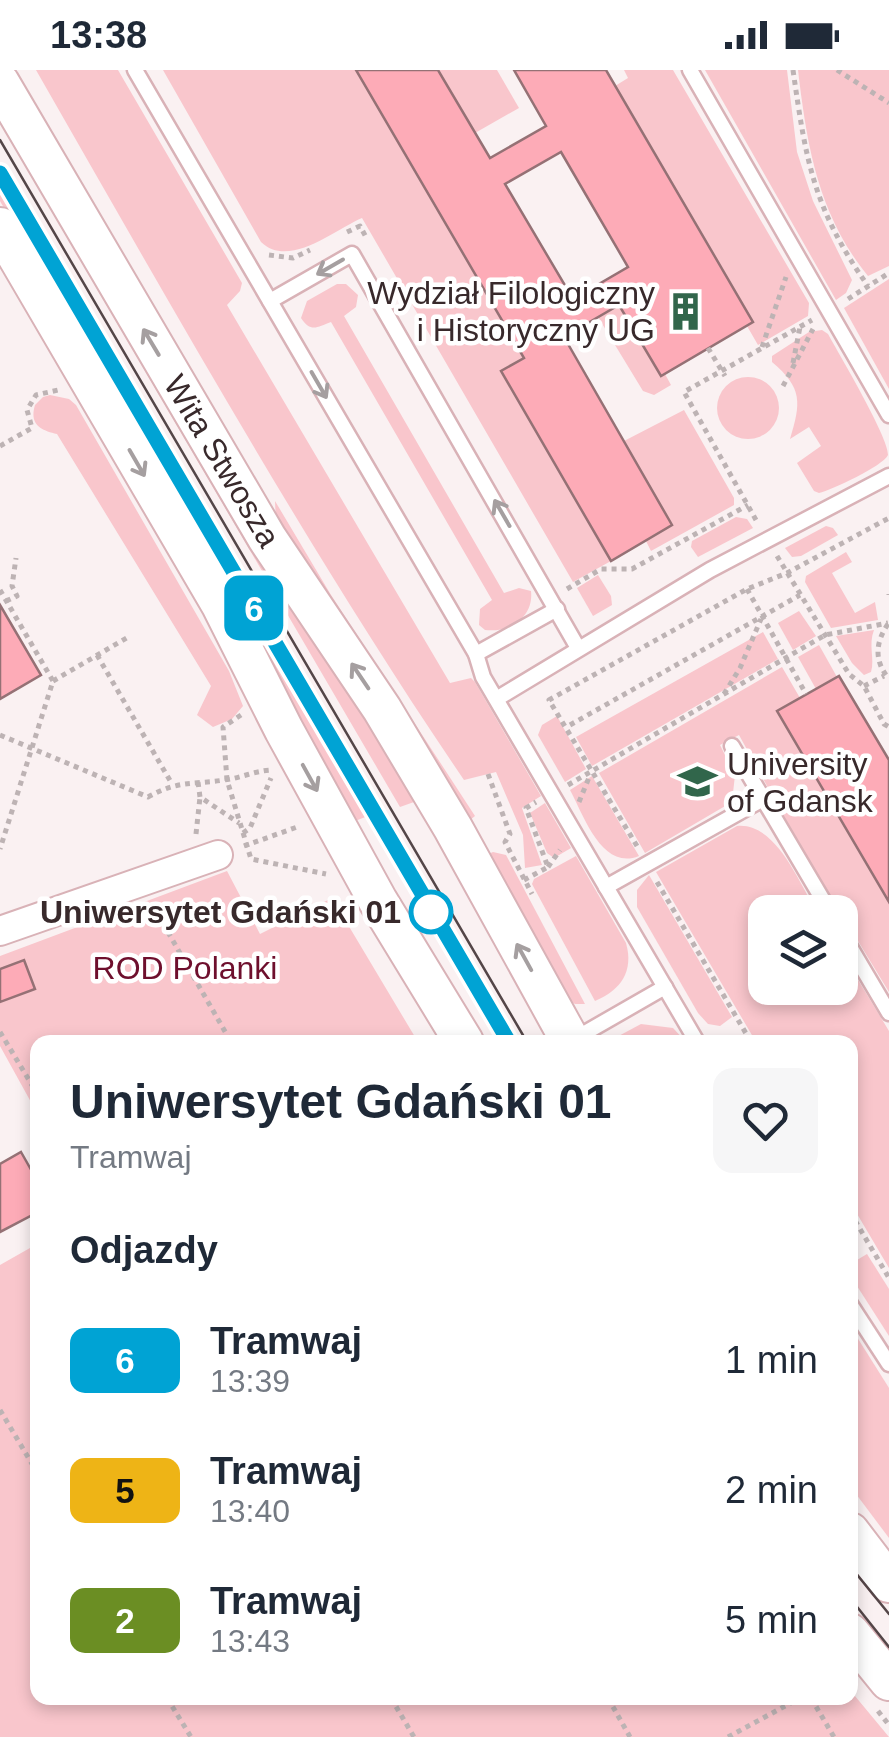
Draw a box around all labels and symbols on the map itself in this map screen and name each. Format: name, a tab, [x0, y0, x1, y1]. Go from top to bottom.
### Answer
one-way arrow	[316, 257, 345, 277]
place label: Wydział Filologiczny i Historyczny UG	[367, 275, 655, 348]
building icon: Wydział Filologiczny i Historyczny UG	[664, 290, 706, 332]
one-way arrow	[141, 328, 161, 357]
street label: Wita Stwosza	[157, 369, 287, 554]
one-way arrow	[309, 370, 329, 399]
one-way arrow	[127, 448, 147, 476]
one-way arrow	[492, 499, 512, 528]
line badge: 6	[222, 576, 286, 640]
one-way arrow	[350, 663, 371, 691]
place label: University of Gdansk	[727, 746, 874, 819]
school or university icon: University of Gdansk	[676, 761, 718, 803]
one-way arrow	[301, 763, 321, 792]
marker: Uniwersytet Gdański 01	[410, 891, 452, 933]
place label: Uniwersytet Gdański 01	[40, 894, 401, 930]
one-way arrow	[513, 943, 533, 973]
park label: ROD Polanki	[93, 950, 277, 986]

